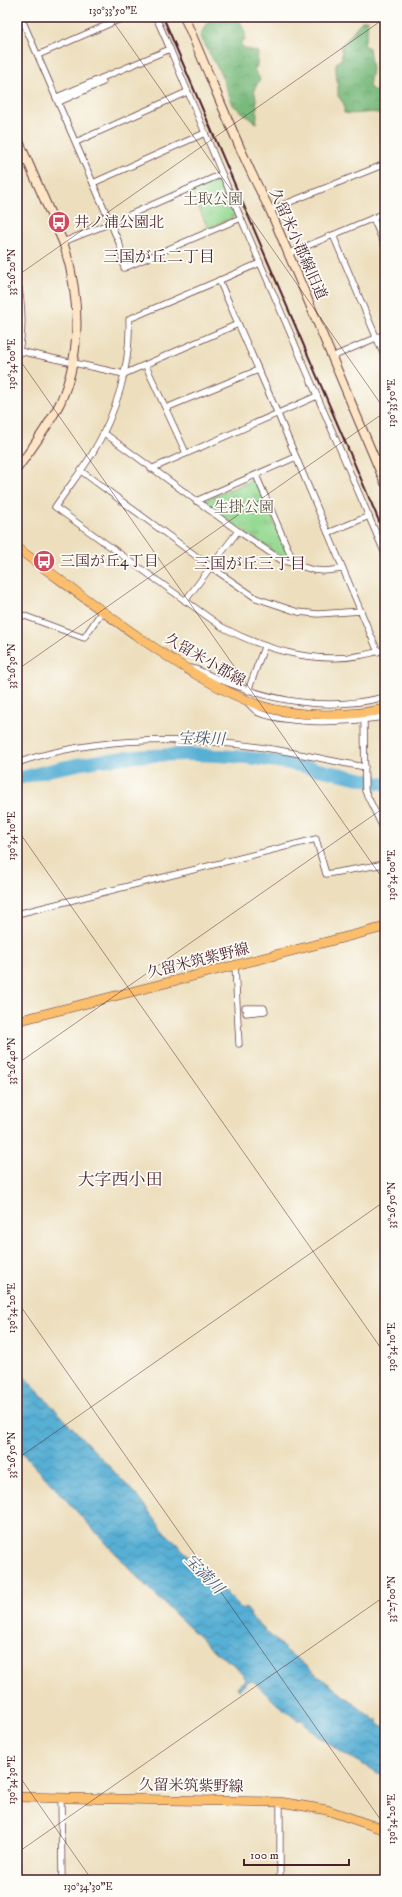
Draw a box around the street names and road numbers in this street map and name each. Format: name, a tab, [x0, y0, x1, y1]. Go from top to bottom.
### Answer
street label: 久留米小郡線旧道	[265, 185, 331, 303]
street label: 久留米小郡線	[161, 629, 249, 691]
street label: 久留米筑紫野線	[145, 939, 251, 983]
street label: 久留米筑紫野線	[138, 1776, 244, 1796]

